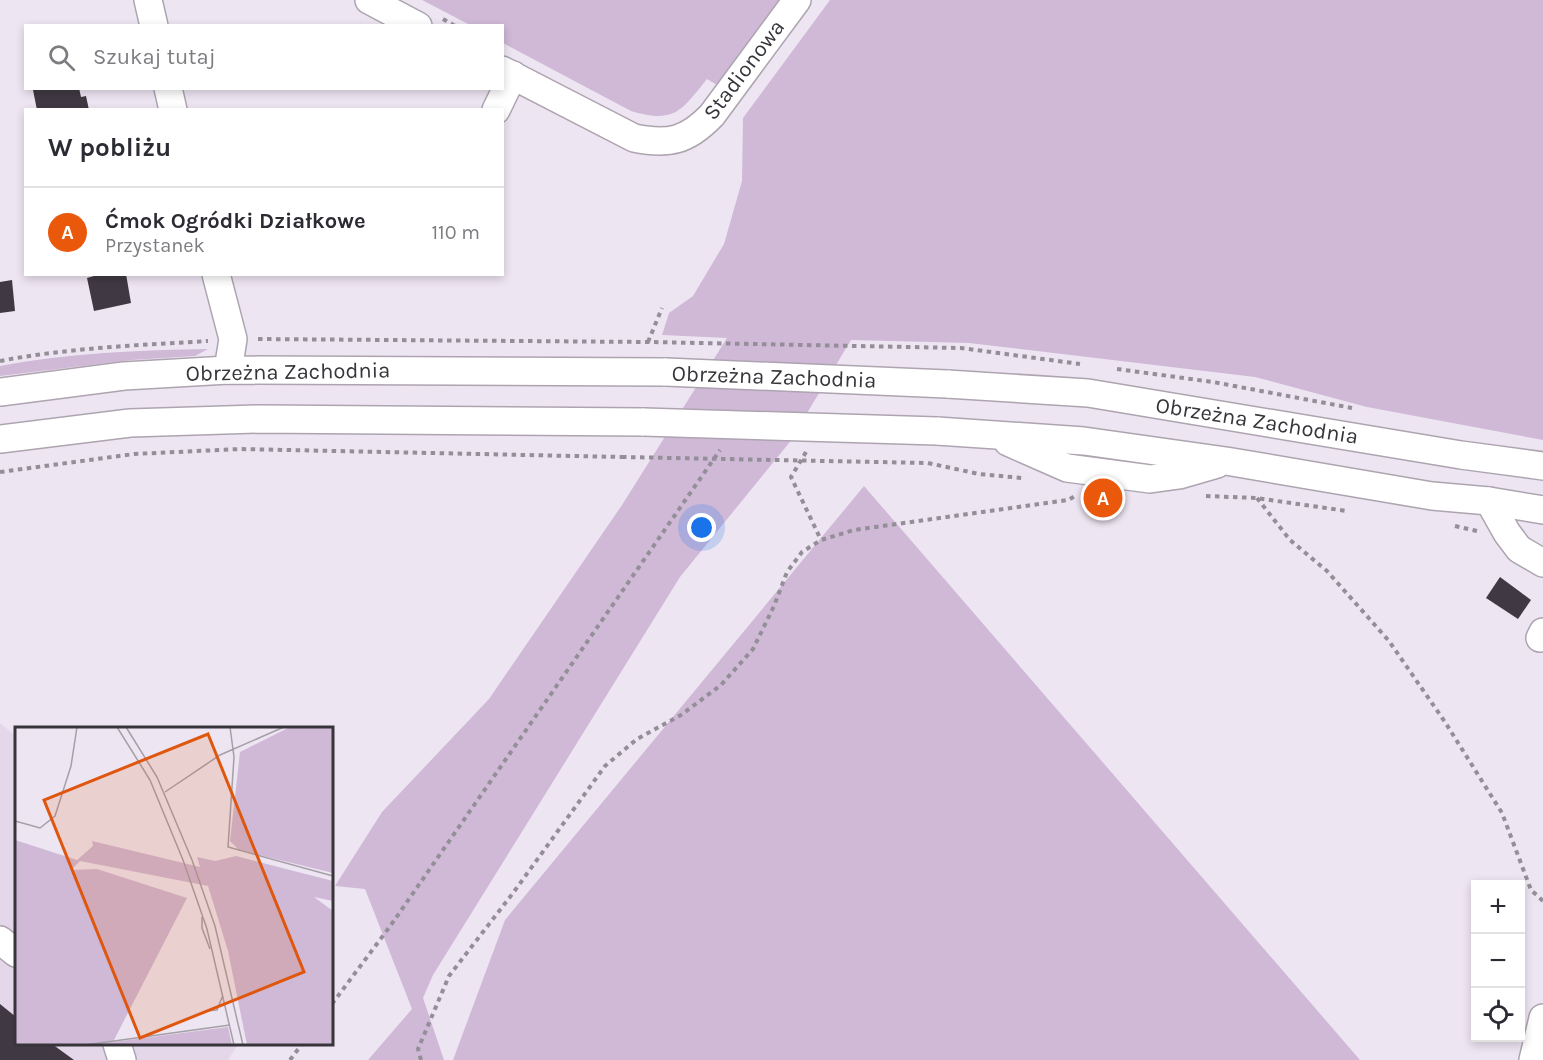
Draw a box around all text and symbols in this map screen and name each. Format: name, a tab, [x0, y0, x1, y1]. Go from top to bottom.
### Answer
street label: Stadionowa	[698, 15, 790, 125]
search box	[24, 24, 504, 90]
icon: search	[45, 41, 78, 74]
text: Szukaj tutaj	[93, 44, 216, 70]
text: W pobliżu	[48, 132, 171, 163]
text: Ćmok Ogródki Działkowe	[105, 208, 366, 234]
text: A	[61, 221, 74, 244]
text: 110 m	[431, 221, 480, 244]
text: Przystanek	[105, 234, 205, 257]
street label: Obrzeżna Zachodnia	[185, 357, 391, 387]
street label: Obrzeżna Zachodnia	[671, 360, 877, 394]
street label: Obrzeżna Zachodnia	[1154, 392, 1360, 450]
pin: A	[1084, 476, 1122, 520]
your location	[687, 513, 716, 542]
inset map	[15, 727, 333, 1045]
map controls	[1471, 880, 1525, 1042]
button: +	[1471, 880, 1525, 934]
button: −	[1471, 934, 1525, 988]
button: locate	[1471, 988, 1525, 1042]

